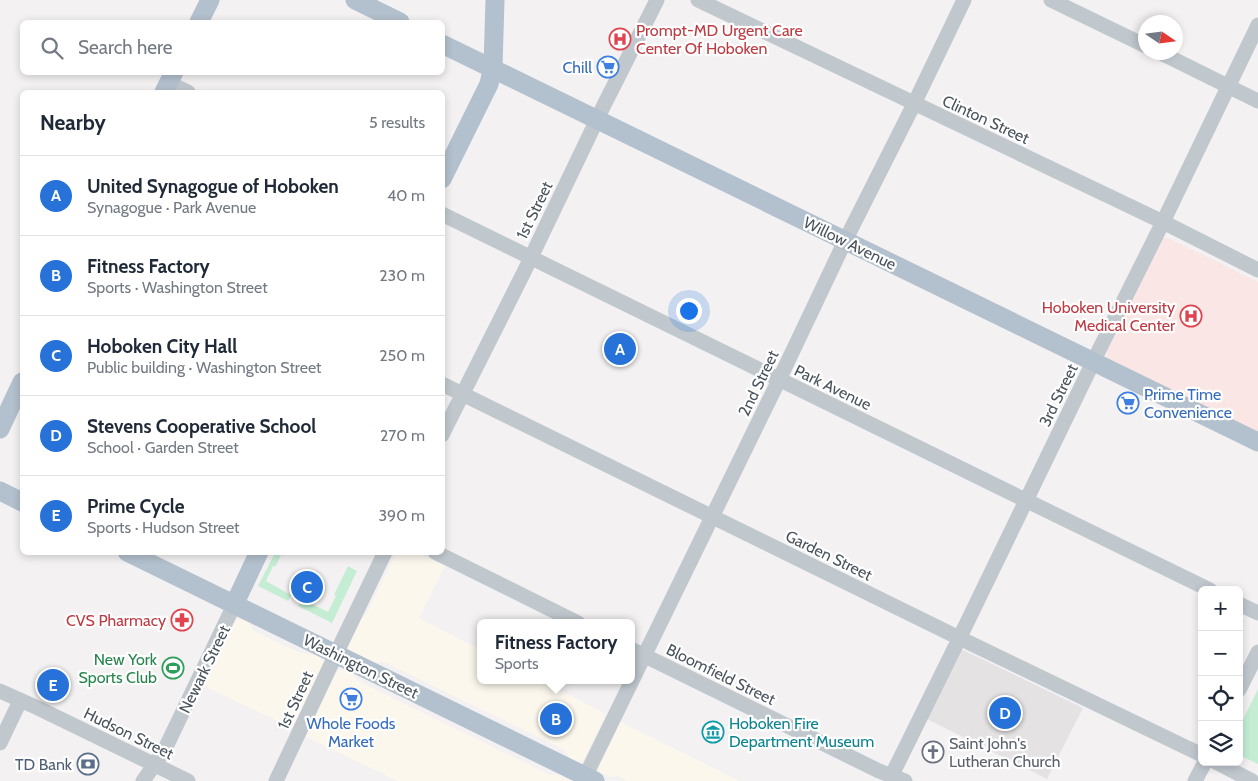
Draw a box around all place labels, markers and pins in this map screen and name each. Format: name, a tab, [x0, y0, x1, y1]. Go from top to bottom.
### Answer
place label: Prompt-MD Urgent Care Center Of Hoboken	[636, 21, 803, 58]
hospital icon: Prompt-MD Urgent Care Center Of Hoboken	[608, 27, 632, 51]
supermarket icon: Chill	[596, 55, 620, 79]
place label: Chill	[563, 58, 592, 77]
place label: Hoboken University Medical Center	[1042, 298, 1176, 335]
hospital icon: Hoboken University Medical Center	[1179, 304, 1203, 328]
pin: A	[604, 330, 636, 368]
place label: Prime Time Convenience	[1144, 385, 1232, 422]
supermarket icon: Prime Time Convenience	[1116, 391, 1140, 415]
pin: C	[291, 568, 323, 606]
pharmacy icon: CVS Pharmacy	[170, 608, 194, 632]
place label: CVS Pharmacy	[66, 611, 166, 630]
place label: New York Sports Club	[78, 650, 158, 687]
sports icon: New York Sports Club	[161, 656, 185, 680]
pin: E	[37, 666, 69, 704]
supermarket icon: Whole Foods Market	[339, 687, 363, 711]
pin: D	[989, 694, 1021, 732]
pin: B	[540, 700, 572, 738]
place label: Whole Foods Market	[307, 714, 396, 751]
place label: Hoboken Fire Department Museum	[729, 714, 874, 751]
museum icon: Hoboken Fire Department Museum	[701, 720, 725, 744]
place label: Saint John's Lutheran Church	[949, 734, 1060, 771]
church icon: Saint John's Lutheran Church	[921, 740, 945, 764]
bank icon: TD Bank	[76, 752, 100, 776]
place label: TD Bank	[15, 755, 73, 774]

